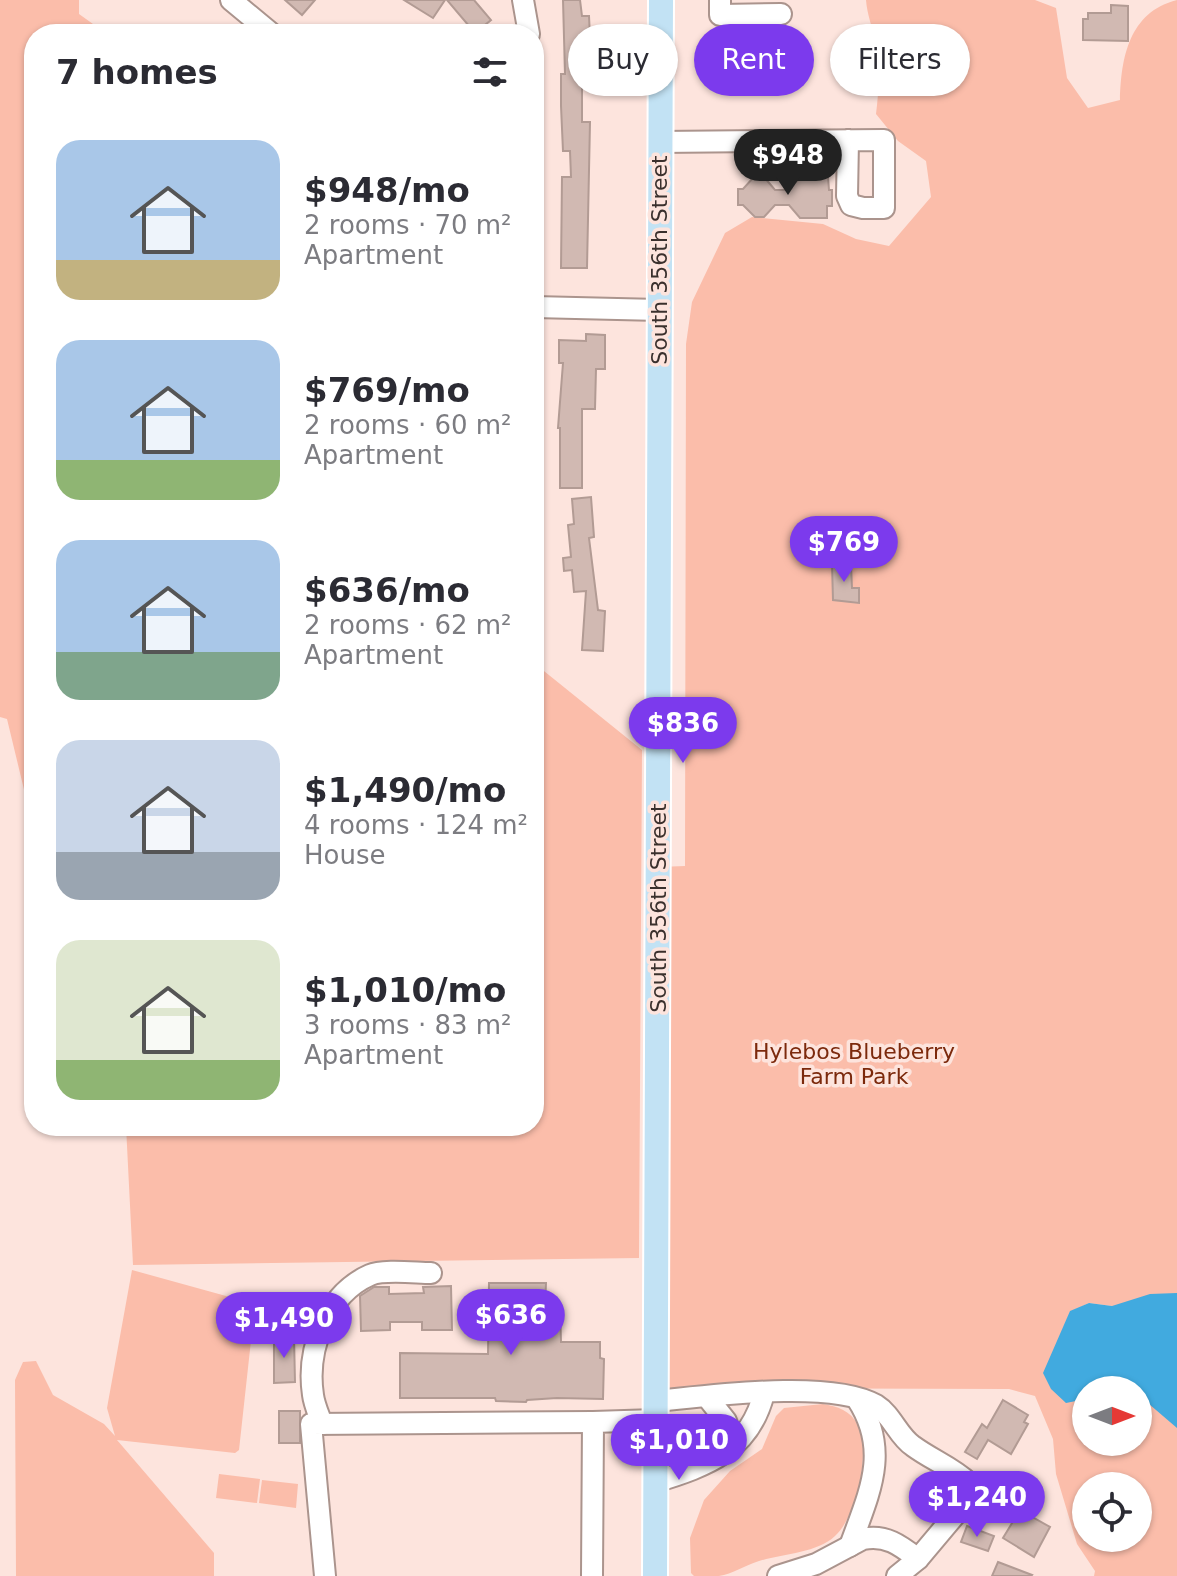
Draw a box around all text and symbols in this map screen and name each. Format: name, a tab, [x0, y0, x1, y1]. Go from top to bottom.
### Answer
chip: Buy	[568, 24, 678, 96]
chip: Rent	[694, 24, 814, 96]
chip: Filters	[830, 24, 970, 96]
icon: filters	[468, 50, 512, 94]
text: 7 homes	[56, 52, 218, 92]
pin: $948	[741, 129, 835, 197]
text: $948	[752, 140, 824, 170]
street label: South 356th Street	[647, 155, 672, 365]
text: $948/mo	[304, 170, 470, 210]
icon: home	[120, 172, 216, 268]
text: 2 rooms · 70 m²	[304, 210, 512, 240]
text: Apartment	[304, 240, 443, 270]
text: $769/mo	[304, 370, 470, 410]
icon: home	[120, 372, 216, 468]
text: 2 rooms · 60 m²	[304, 410, 512, 440]
text: Apartment	[304, 440, 443, 470]
pin: $769	[797, 516, 891, 584]
text: $769	[808, 527, 880, 557]
text: $636/mo	[304, 570, 470, 610]
icon: home	[120, 572, 216, 668]
text: 2 rooms · 62 m²	[304, 610, 512, 640]
text: Apartment	[304, 640, 443, 670]
pin: $836	[636, 697, 730, 765]
text: $836	[647, 708, 719, 738]
text: $1,490/mo	[304, 770, 506, 810]
icon: home	[120, 772, 216, 868]
street label: South 356th Street	[646, 803, 671, 1013]
text: 4 rooms · 124 m²	[304, 810, 528, 840]
text: House	[304, 840, 385, 870]
text: $1,010/mo	[304, 970, 506, 1010]
icon: home	[120, 972, 216, 1068]
text: 3 rooms · 83 m²	[304, 1010, 512, 1040]
park label: Hylebos Blueberry Farm Park	[753, 1039, 955, 1089]
text: Apartment	[304, 1040, 443, 1070]
pin: $636	[464, 1289, 558, 1357]
pin: $1,490	[219, 1292, 349, 1360]
text: $636	[475, 1300, 547, 1330]
text: $1,490	[234, 1303, 334, 1333]
north arrow	[1072, 1376, 1152, 1456]
map controls	[1072, 1376, 1152, 1552]
pin: $1,010	[614, 1414, 744, 1482]
text: $1,010	[629, 1425, 729, 1455]
pin: $1,240	[912, 1471, 1042, 1539]
button: locate	[1072, 1472, 1152, 1552]
text: $1,240	[927, 1482, 1027, 1512]

